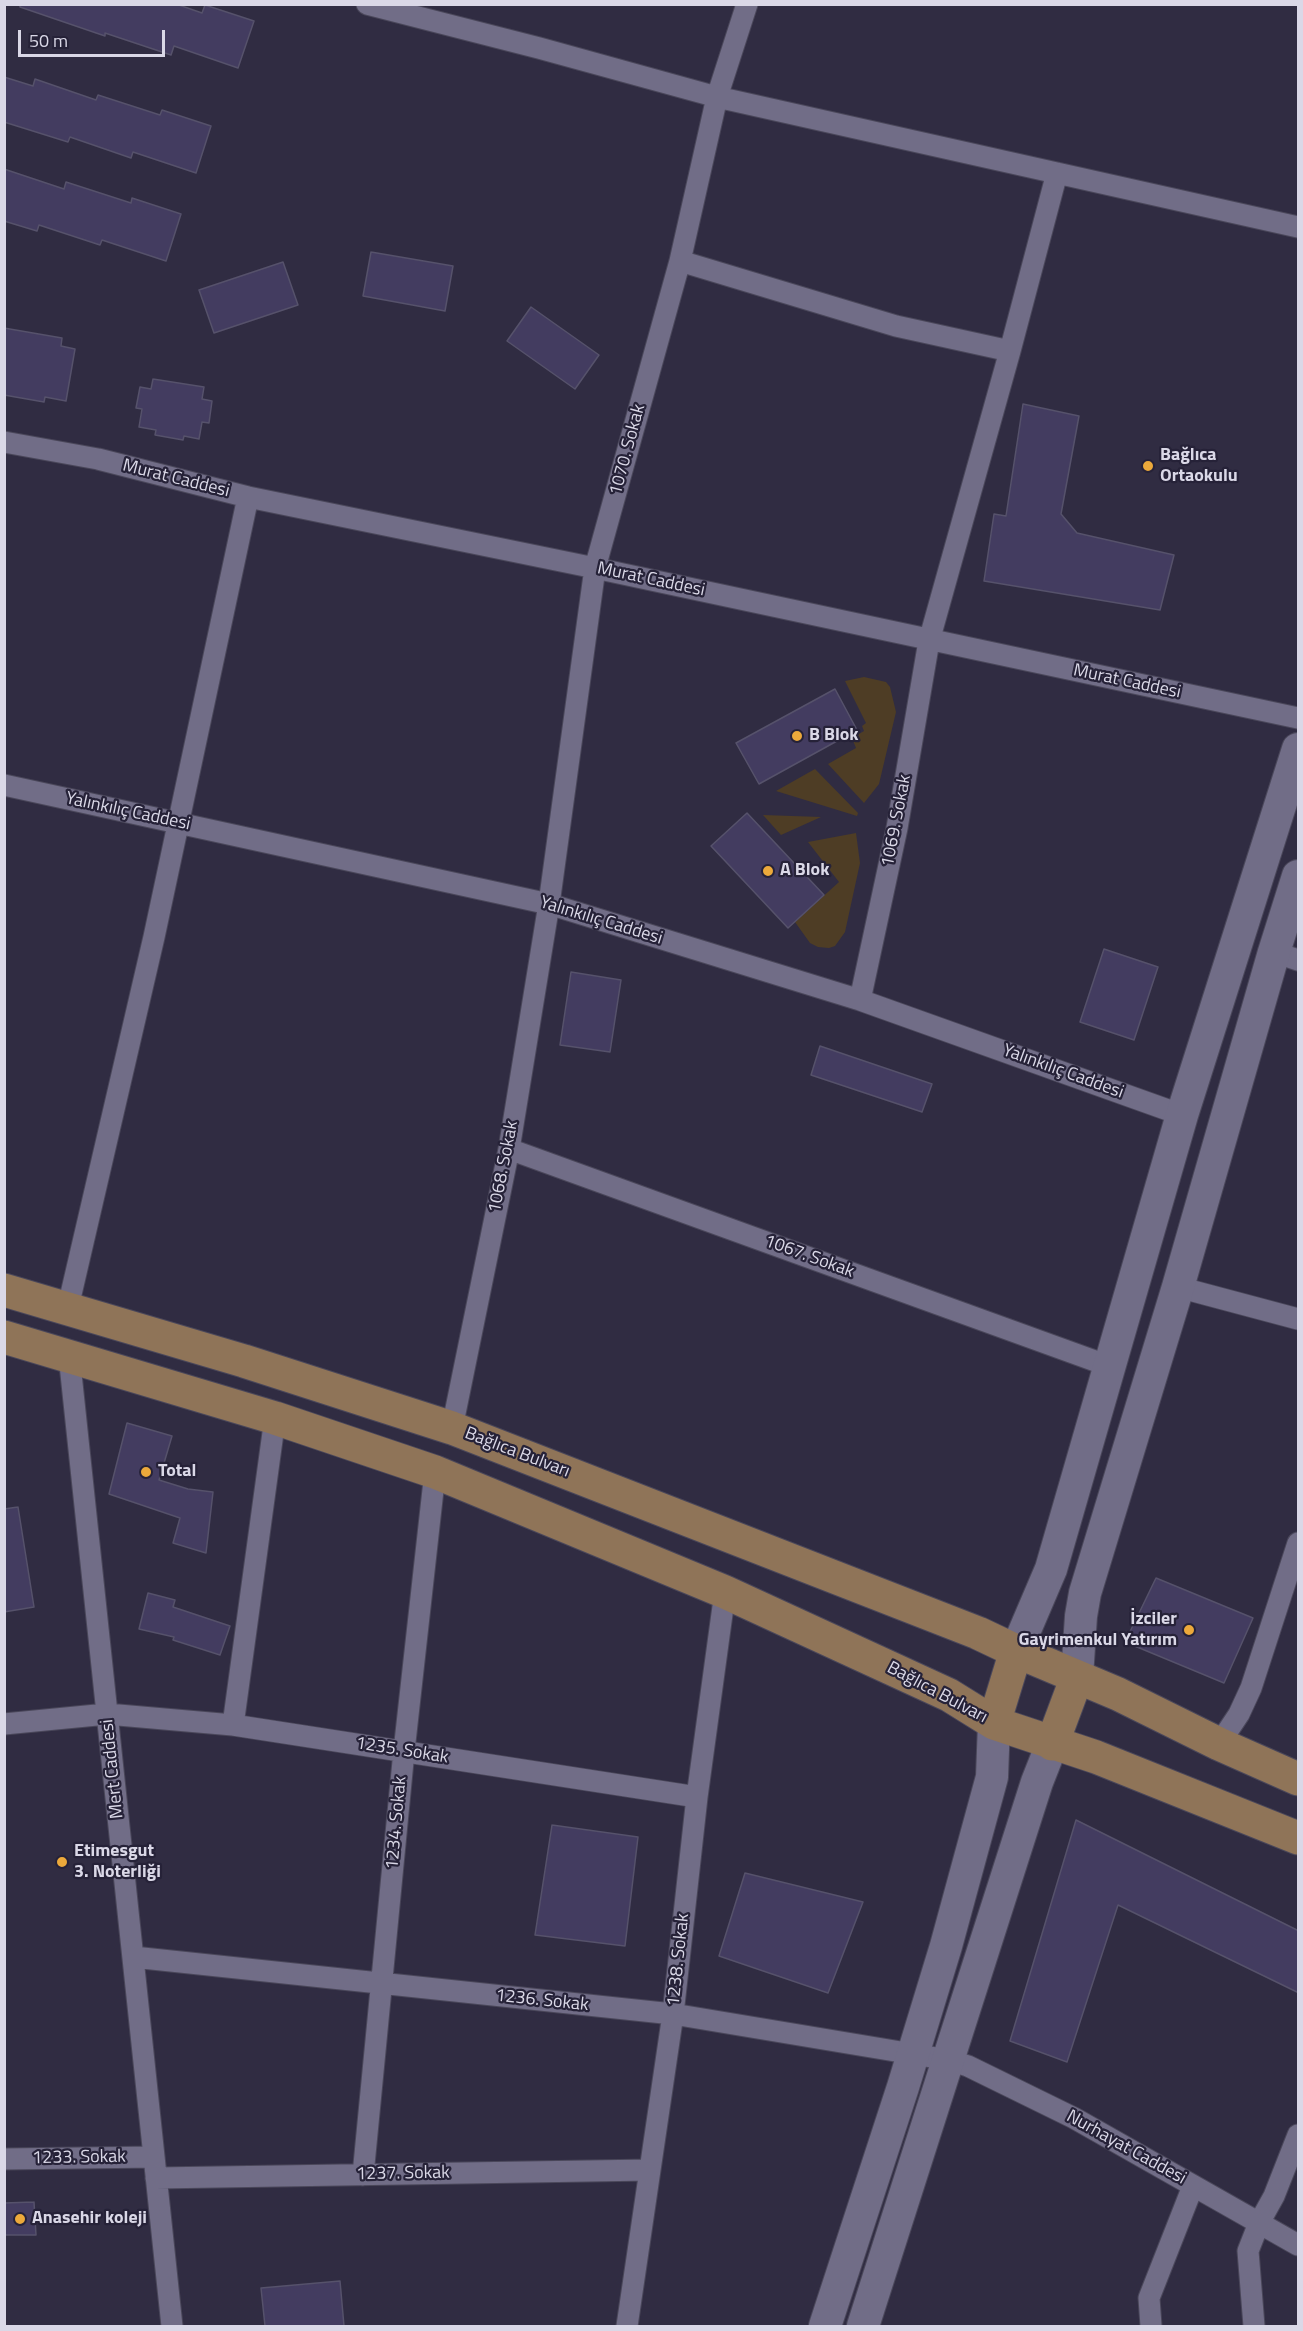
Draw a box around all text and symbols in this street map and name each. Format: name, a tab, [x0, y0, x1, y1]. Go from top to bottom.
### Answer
scale bar	[21, 18, 168, 56]
text: 50 m	[29, 27, 68, 54]
street label: 1070. Sokak	[605, 402, 651, 498]
place label: Bağlıca Ortaokulu	[1160, 445, 1238, 488]
street label: Murat Caddesi	[120, 455, 232, 503]
marker: Bağlıca Ortaokulu	[1141, 459, 1155, 473]
street label: Murat Caddesi	[595, 558, 707, 602]
street label: Murat Caddesi	[1071, 660, 1183, 704]
place label: B Blok	[809, 725, 859, 747]
marker: B Blok	[790, 729, 804, 743]
street label: 1069. Sokak	[877, 773, 917, 869]
street label: Yalınkılıç Caddesi	[64, 788, 192, 836]
place label: A Blok	[780, 860, 829, 882]
marker: A Blok	[761, 864, 775, 878]
street label: Yalınkılıç Caddesi	[537, 892, 665, 950]
street label: Yalınkılıç Caddesi	[1000, 1040, 1126, 1104]
street label: 1068. Sokak	[484, 1119, 524, 1215]
street label: 1067. Sokak	[761, 1231, 857, 1283]
street label: Bağlıca Bulvarı	[461, 1423, 573, 1483]
place label: Total	[158, 1461, 196, 1483]
marker: Total	[139, 1465, 153, 1479]
place label: İzciler Gayrimenkul Yatırım	[1019, 1609, 1177, 1652]
marker: İzciler Gayrimenkul Yatırım	[1182, 1623, 1196, 1637]
street label: Bağlıca Bulvarı	[883, 1657, 991, 1729]
street label: Mert Caddesi	[97, 1718, 129, 1820]
street label: 1235. Sokak	[354, 1733, 450, 1769]
street label: 1234. Sokak	[382, 1775, 412, 1871]
place label: Etimesgut 3. Noterliği	[74, 1841, 161, 1884]
marker: Etimesgut 3. Noterliği	[55, 1855, 69, 1869]
street label: 1238. Sokak	[663, 1912, 695, 2008]
street label: 1236. Sokak	[494, 1985, 590, 2017]
street label: Nurhayat Caddesi	[1062, 2106, 1190, 2190]
street label: 1233. Sokak	[32, 2146, 126, 2170]
street label: 1237. Sokak	[356, 2162, 450, 2186]
place label: Anasehir koleji	[32, 2208, 147, 2230]
marker: Anasehir koleji	[13, 2212, 27, 2226]

